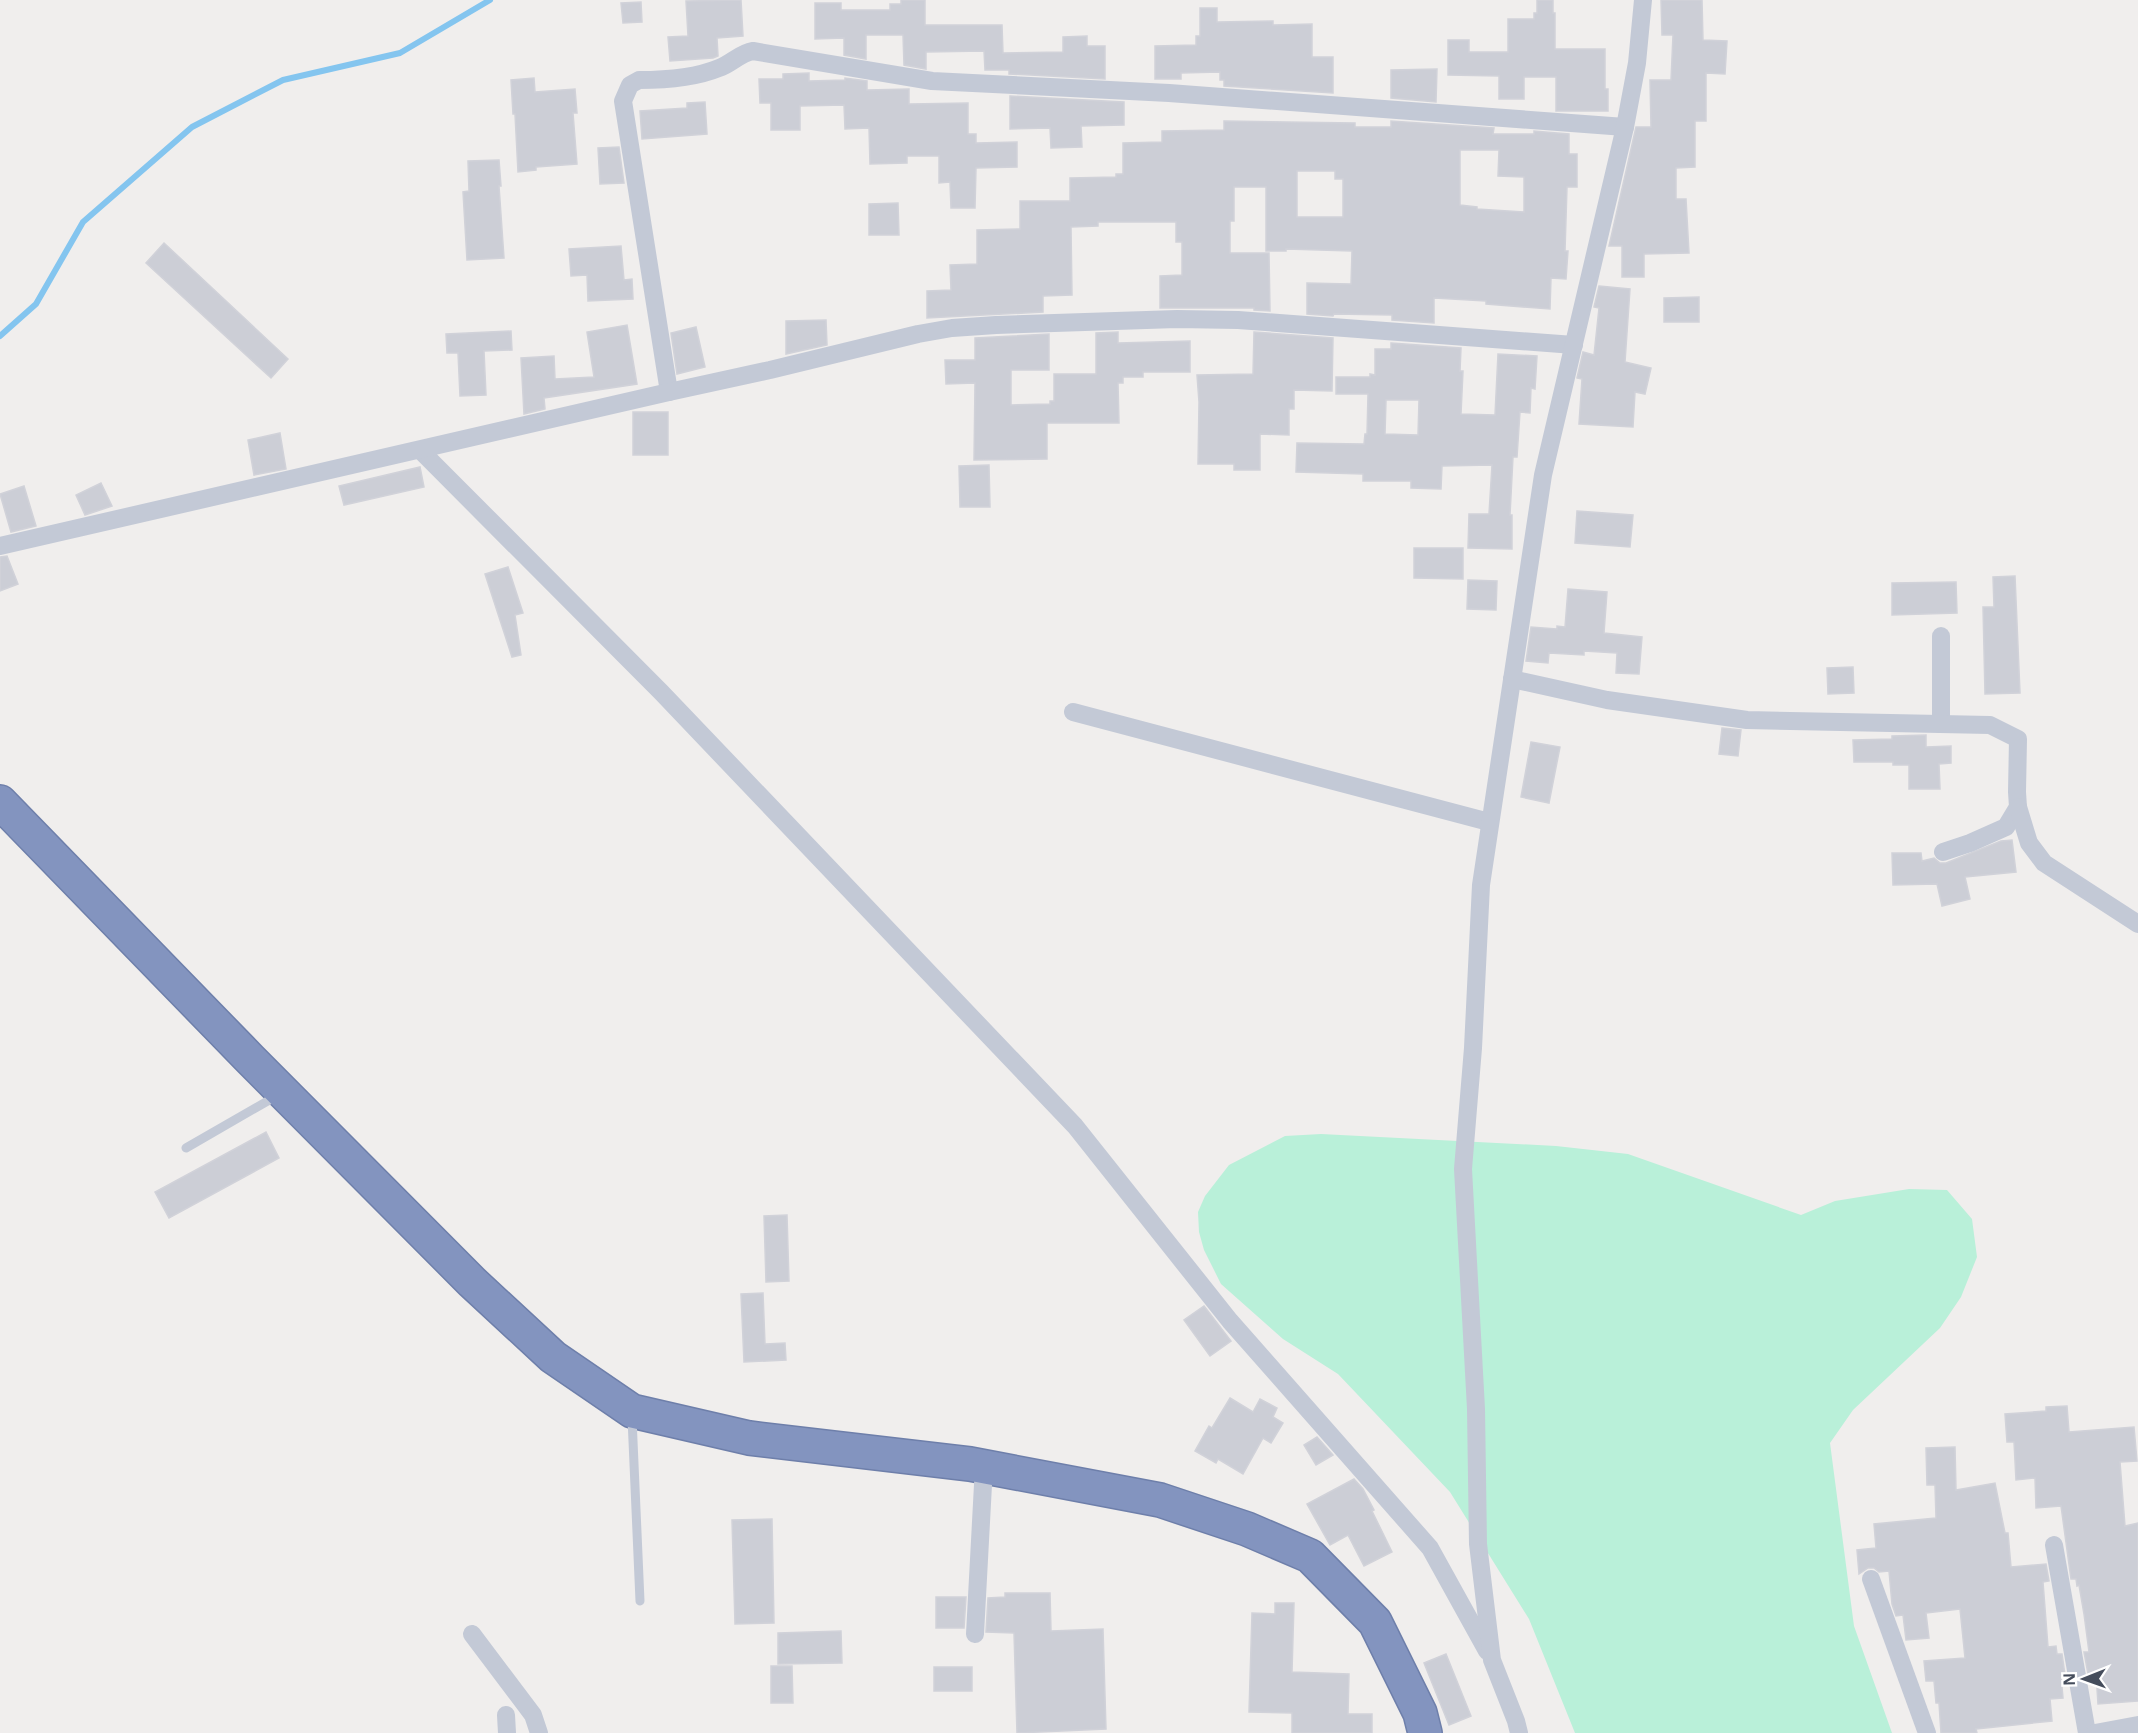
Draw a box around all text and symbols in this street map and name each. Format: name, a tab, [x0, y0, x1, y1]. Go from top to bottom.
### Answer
north arrow	[2054, 1649, 2114, 1709]
text: N	[2058, 1673, 2080, 1686]

